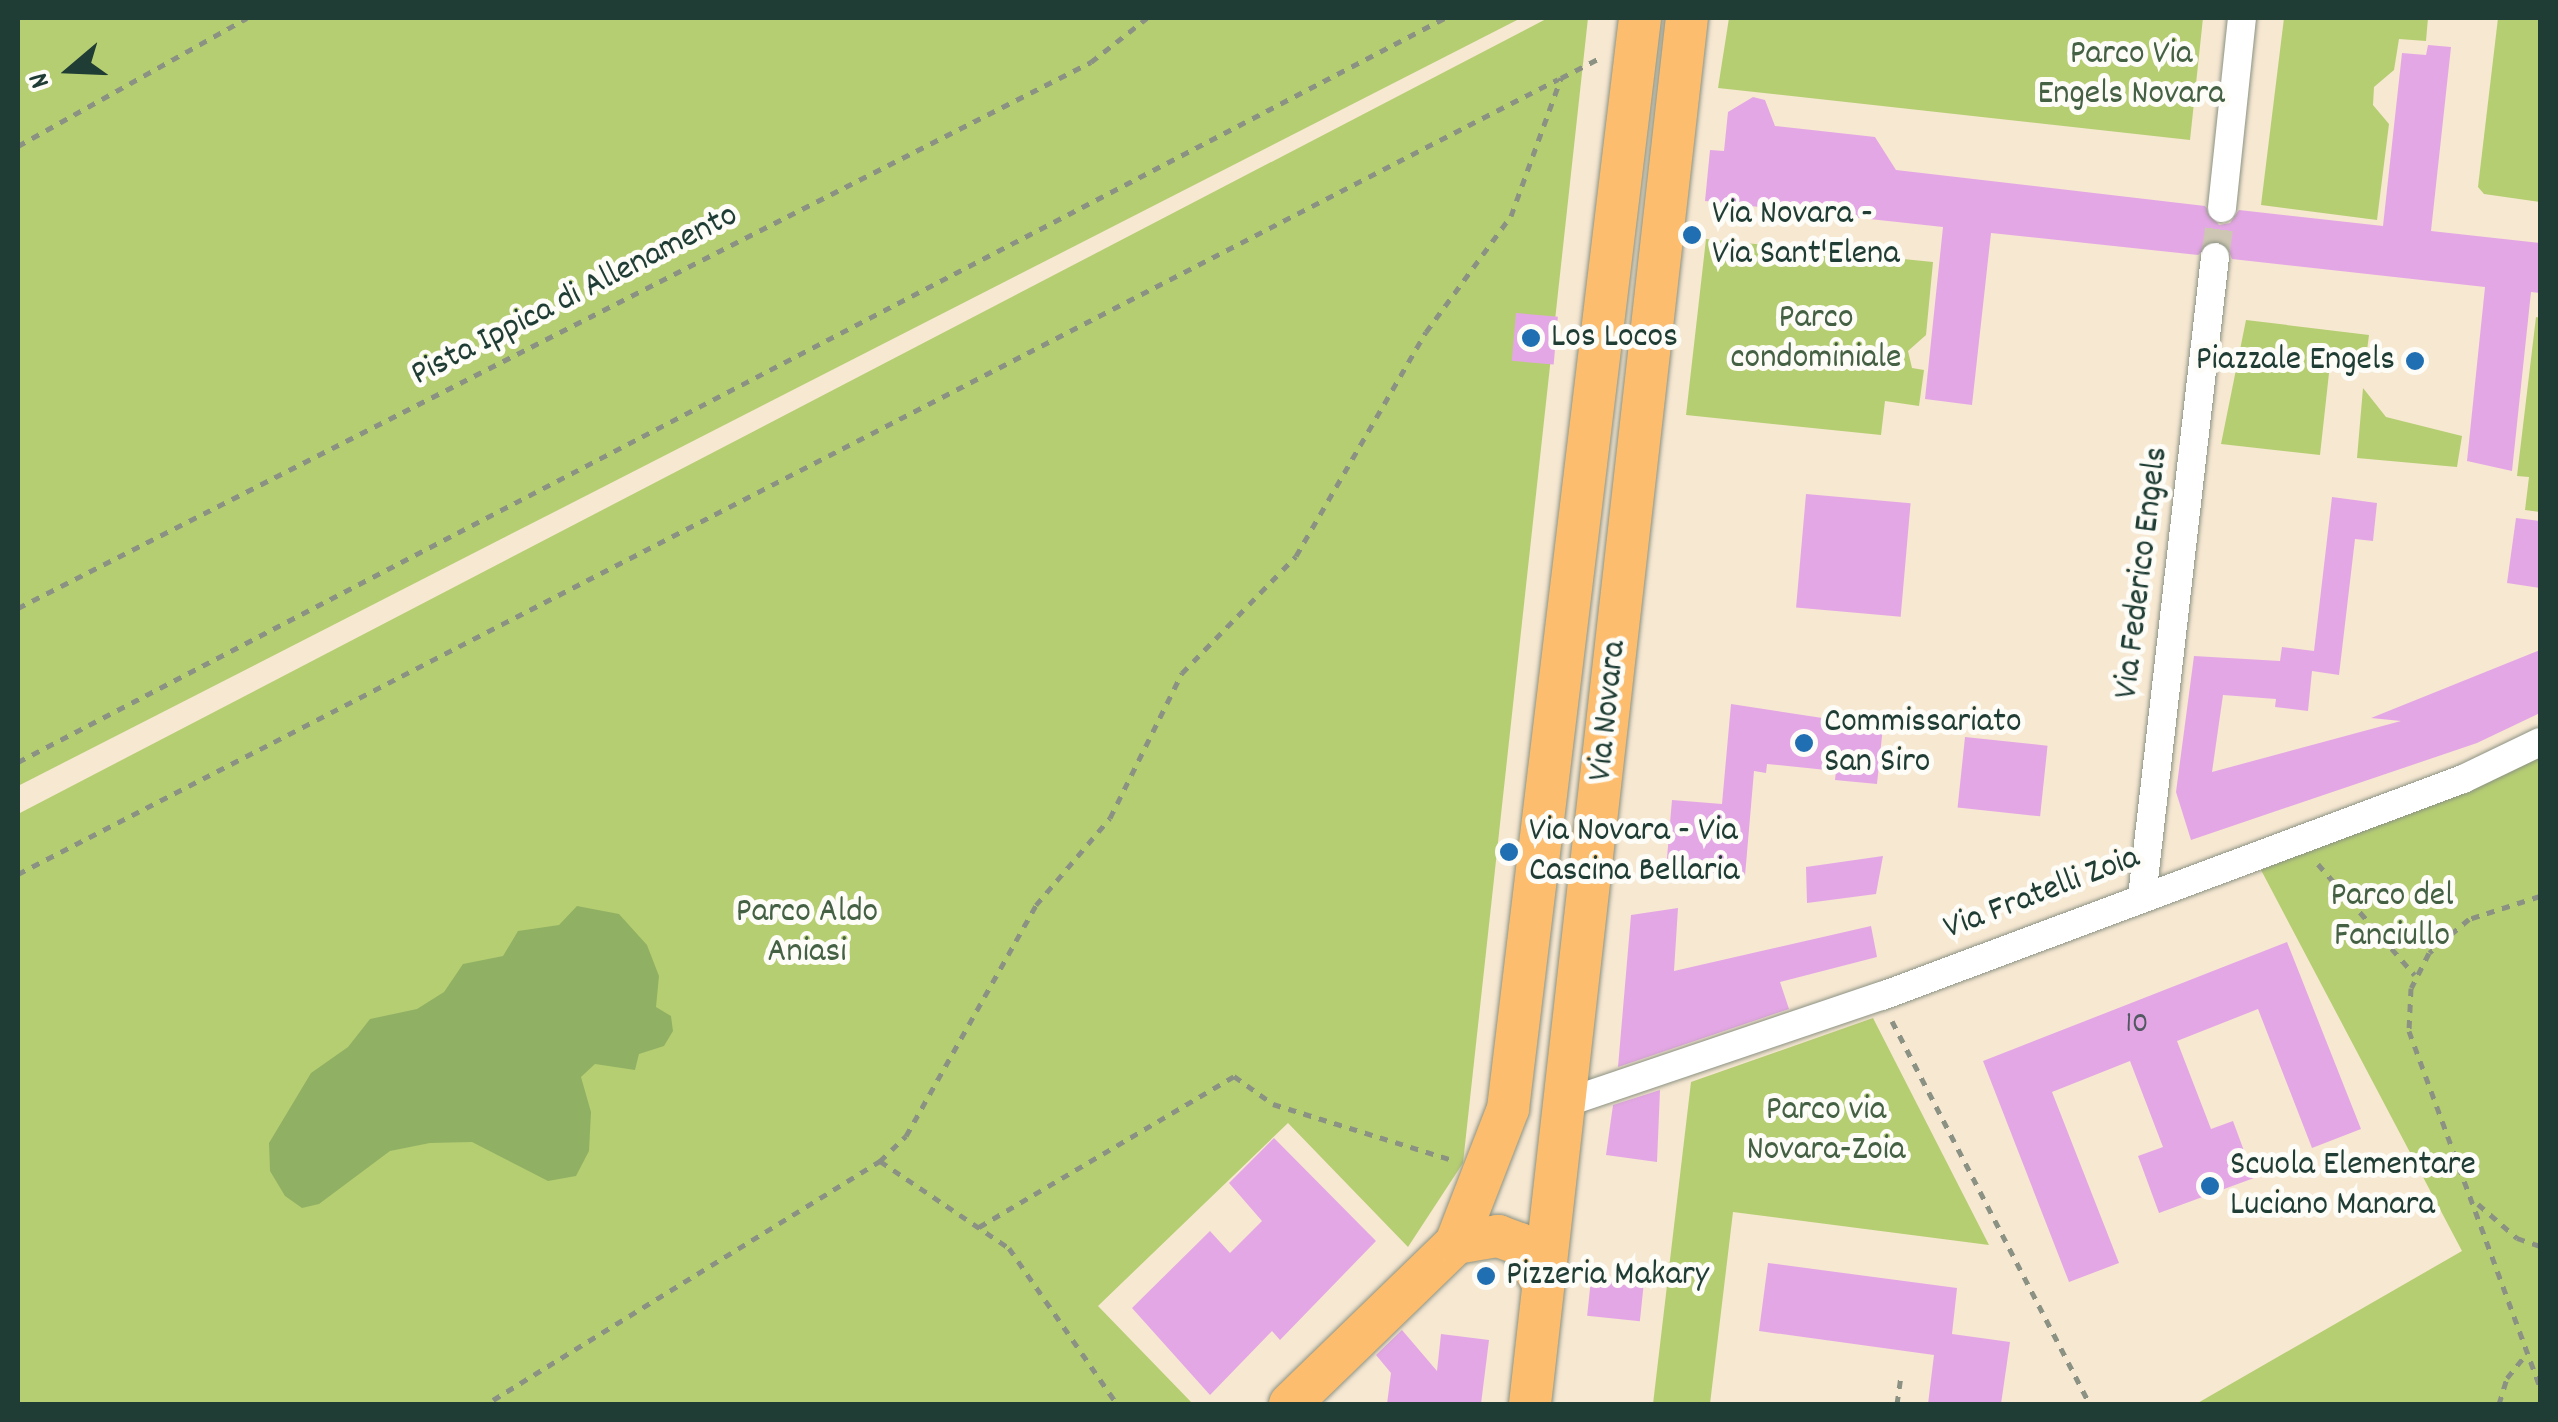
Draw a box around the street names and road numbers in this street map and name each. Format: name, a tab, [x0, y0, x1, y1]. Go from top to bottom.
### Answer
street label: Pista Ippica di Allenamento	[405, 195, 745, 397]
street label: Via Federico Engels	[2107, 445, 2179, 701]
street label: Via Novara	[1581, 639, 1637, 783]
street label: Via Fratelli Zoia	[1938, 837, 2146, 951]

